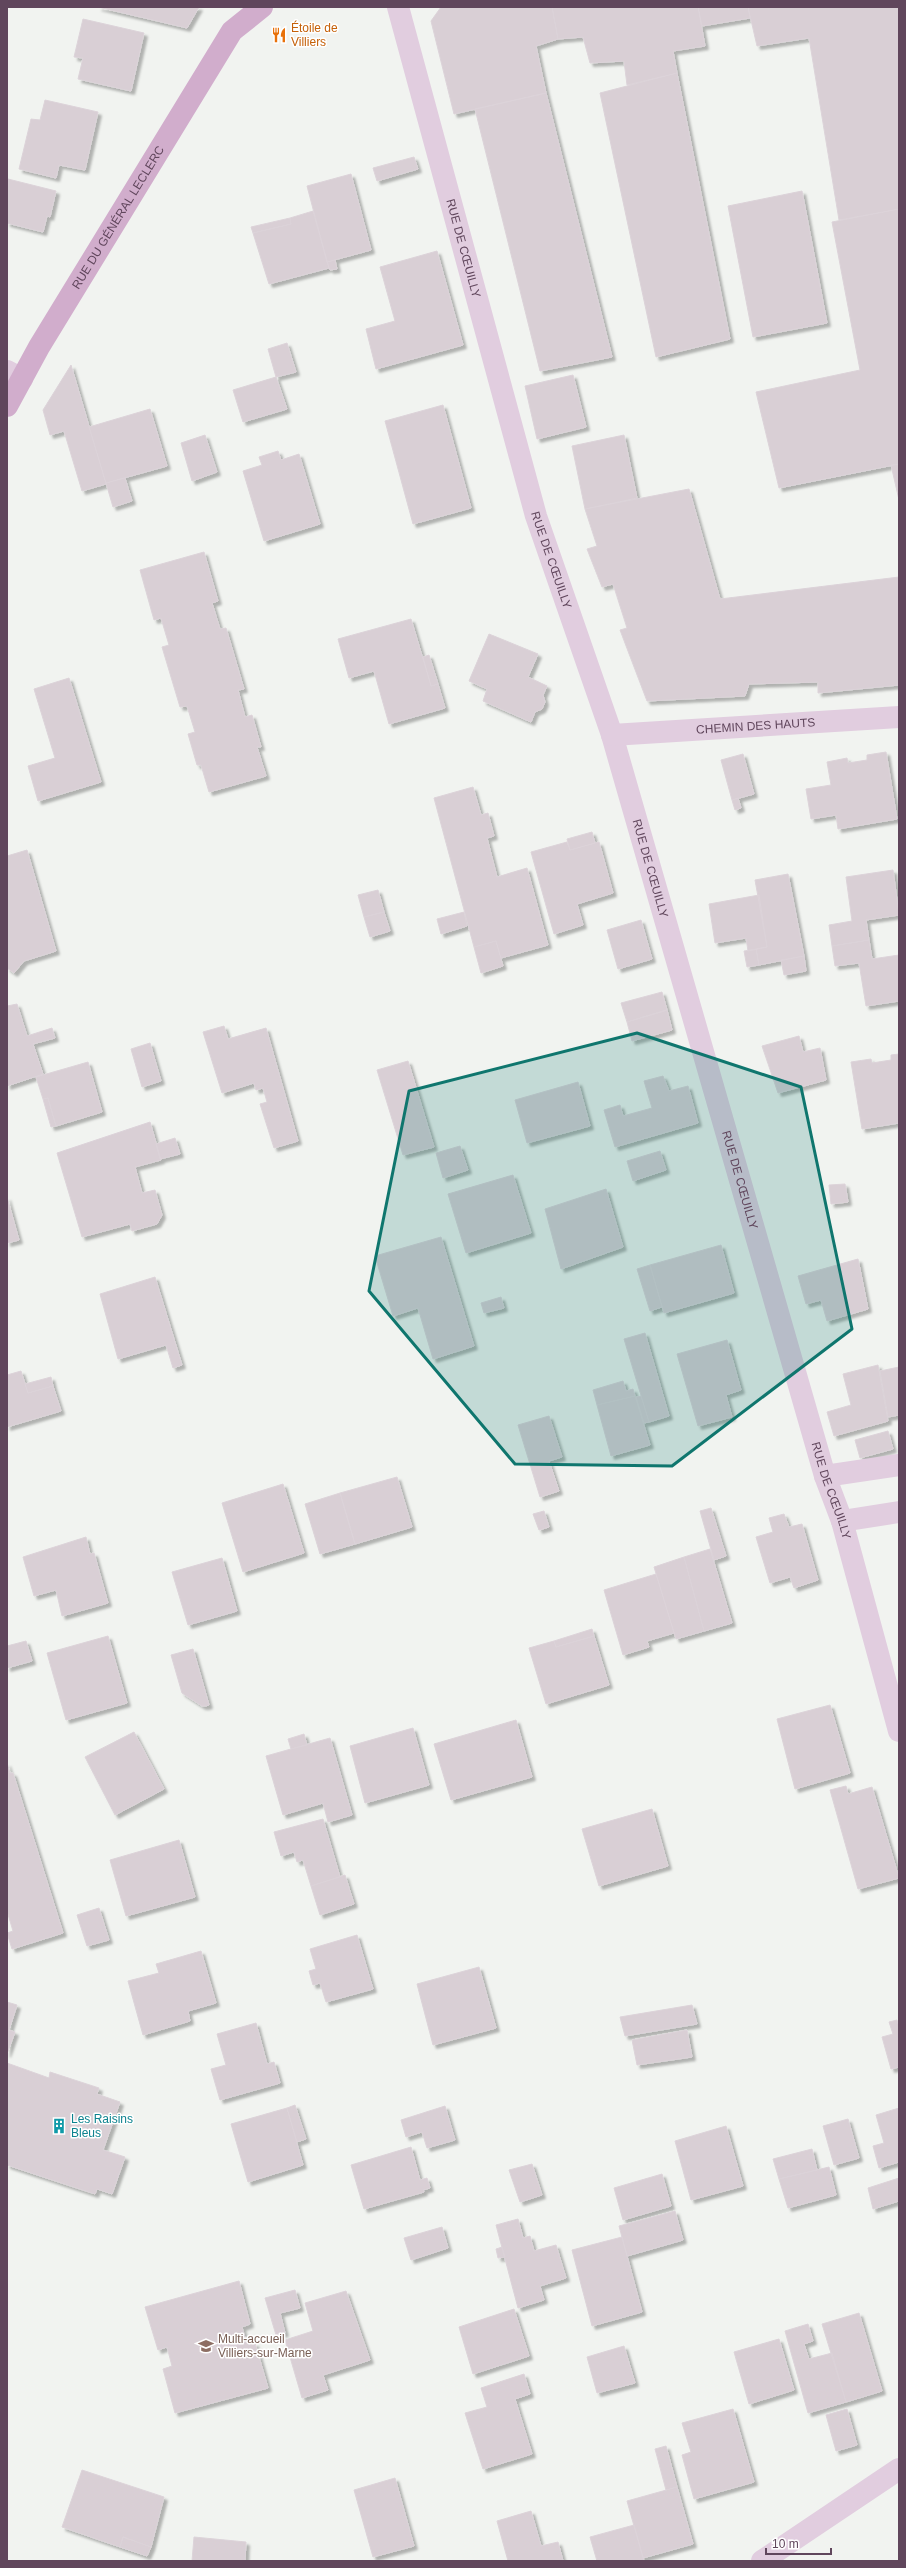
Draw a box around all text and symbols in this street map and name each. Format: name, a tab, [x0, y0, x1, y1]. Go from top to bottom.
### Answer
place label: Étoile de Villiers	[291, 20, 338, 49]
restaurant icon: Étoile de Villiers	[270, 26, 288, 44]
street label: RUE DU GÉNÉRAL LECLERC	[69, 143, 167, 291]
street label: RUE DE CŒUILLY	[443, 197, 484, 299]
street label: RUE DE CŒUILLY	[528, 510, 575, 610]
street label: CHEMIN DES HAUTS	[696, 715, 816, 737]
street label: RUE DE CŒUILLY	[630, 817, 671, 919]
street label: RUE DE CŒUILLY	[719, 1129, 761, 1231]
street label: RUE DE CŒUILLY	[809, 1440, 854, 1541]
place label: Les Raisins Bleus	[71, 2112, 133, 2140]
building icon: Les Raisins Bleus	[50, 2117, 68, 2135]
place label: Multi-accueil Villiers-sur-Marne	[218, 2332, 312, 2360]
school or university icon: Multi-accueil Villiers-sur-Marne	[197, 2337, 215, 2355]
scale bar	[766, 2530, 831, 2556]
text: 10 m	[772, 2537, 799, 2551]

